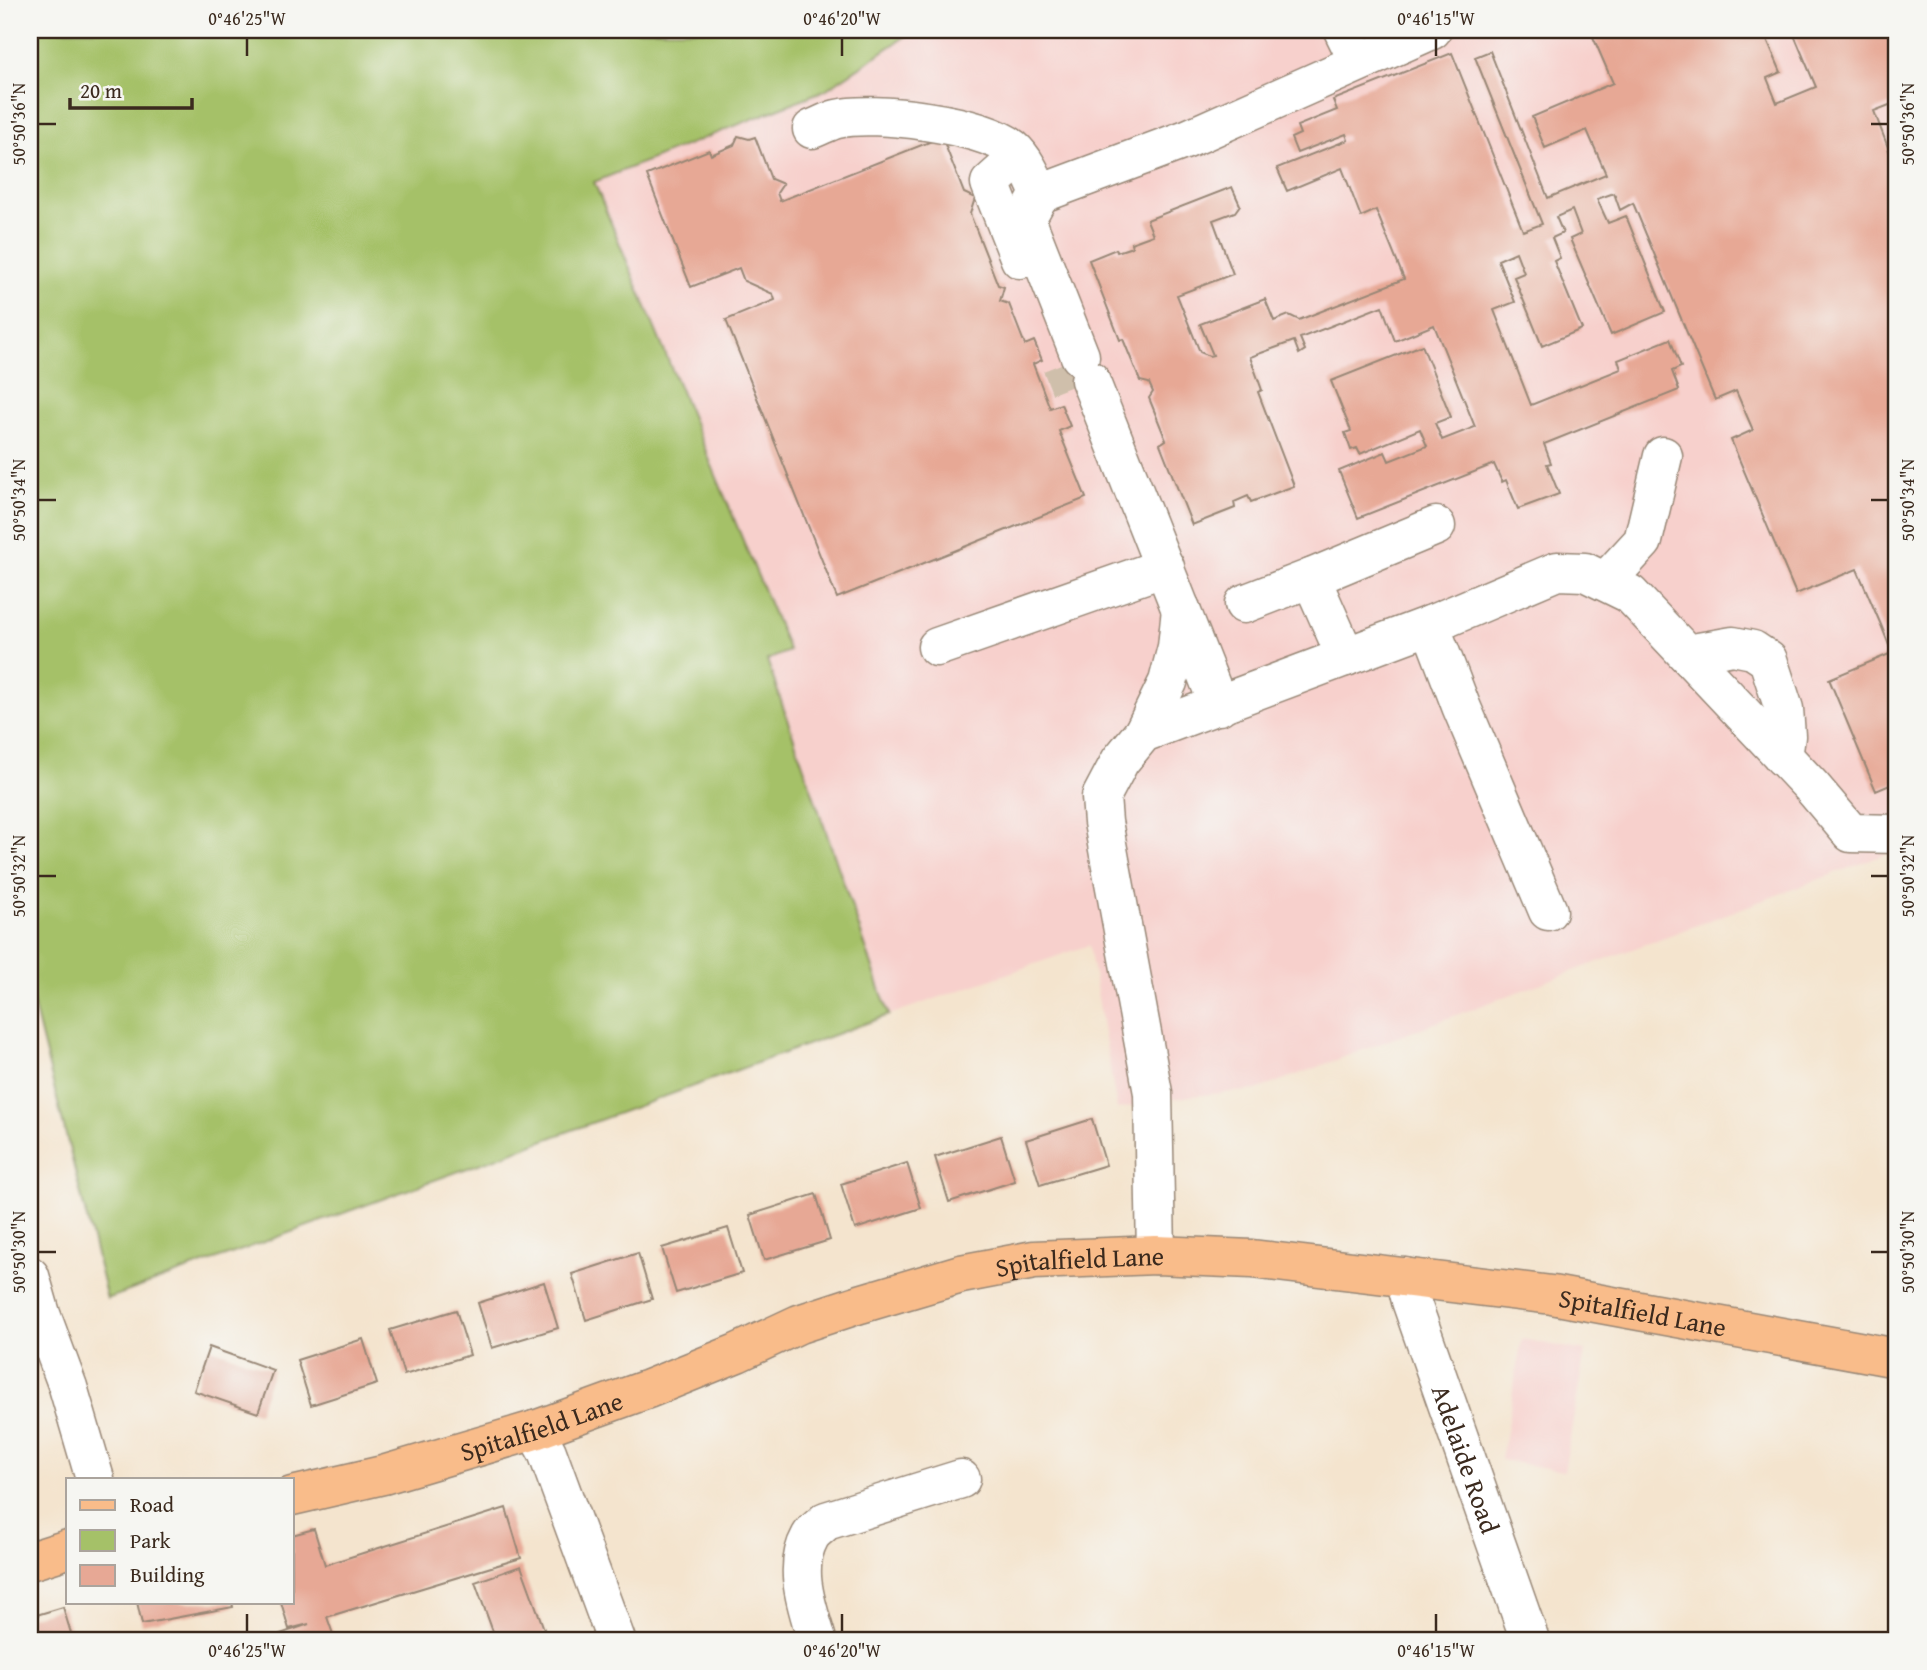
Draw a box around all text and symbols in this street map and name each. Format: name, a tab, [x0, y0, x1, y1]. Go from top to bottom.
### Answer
text: 0°46'25"W	[208, 5, 287, 32]
text: 0°46'20"W	[803, 5, 882, 32]
text: 0°46'15"W	[1397, 5, 1476, 32]
scale bar	[70, 66, 192, 110]
text: 20 m	[80, 75, 122, 106]
text: 50°50'36"N	[5, 82, 32, 165]
text: 50°50'36"N	[1894, 82, 1921, 165]
text: 50°50'34"N	[5, 458, 32, 541]
text: 50°50'34"N	[1894, 458, 1921, 541]
text: 50°50'32"N	[5, 834, 32, 917]
text: 50°50'32"N	[1894, 834, 1921, 917]
text: 50°50'30"N	[5, 1210, 32, 1293]
text: 50°50'30"N	[1894, 1210, 1921, 1293]
street label: Spitalfield Lane	[992, 1235, 1165, 1287]
street label: Spitalfield Lane	[1556, 1277, 1730, 1346]
street label: Adelaide Road	[1422, 1379, 1511, 1539]
street label: Spitalfield Lane	[455, 1380, 628, 1471]
legend	[66, 1478, 294, 1604]
text: Road	[130, 1489, 175, 1520]
text: Park	[130, 1525, 171, 1556]
text: Building	[130, 1559, 205, 1590]
text: 0°46'25"W	[208, 1637, 287, 1664]
text: 0°46'20"W	[803, 1637, 882, 1664]
text: 0°46'15"W	[1397, 1637, 1476, 1664]

